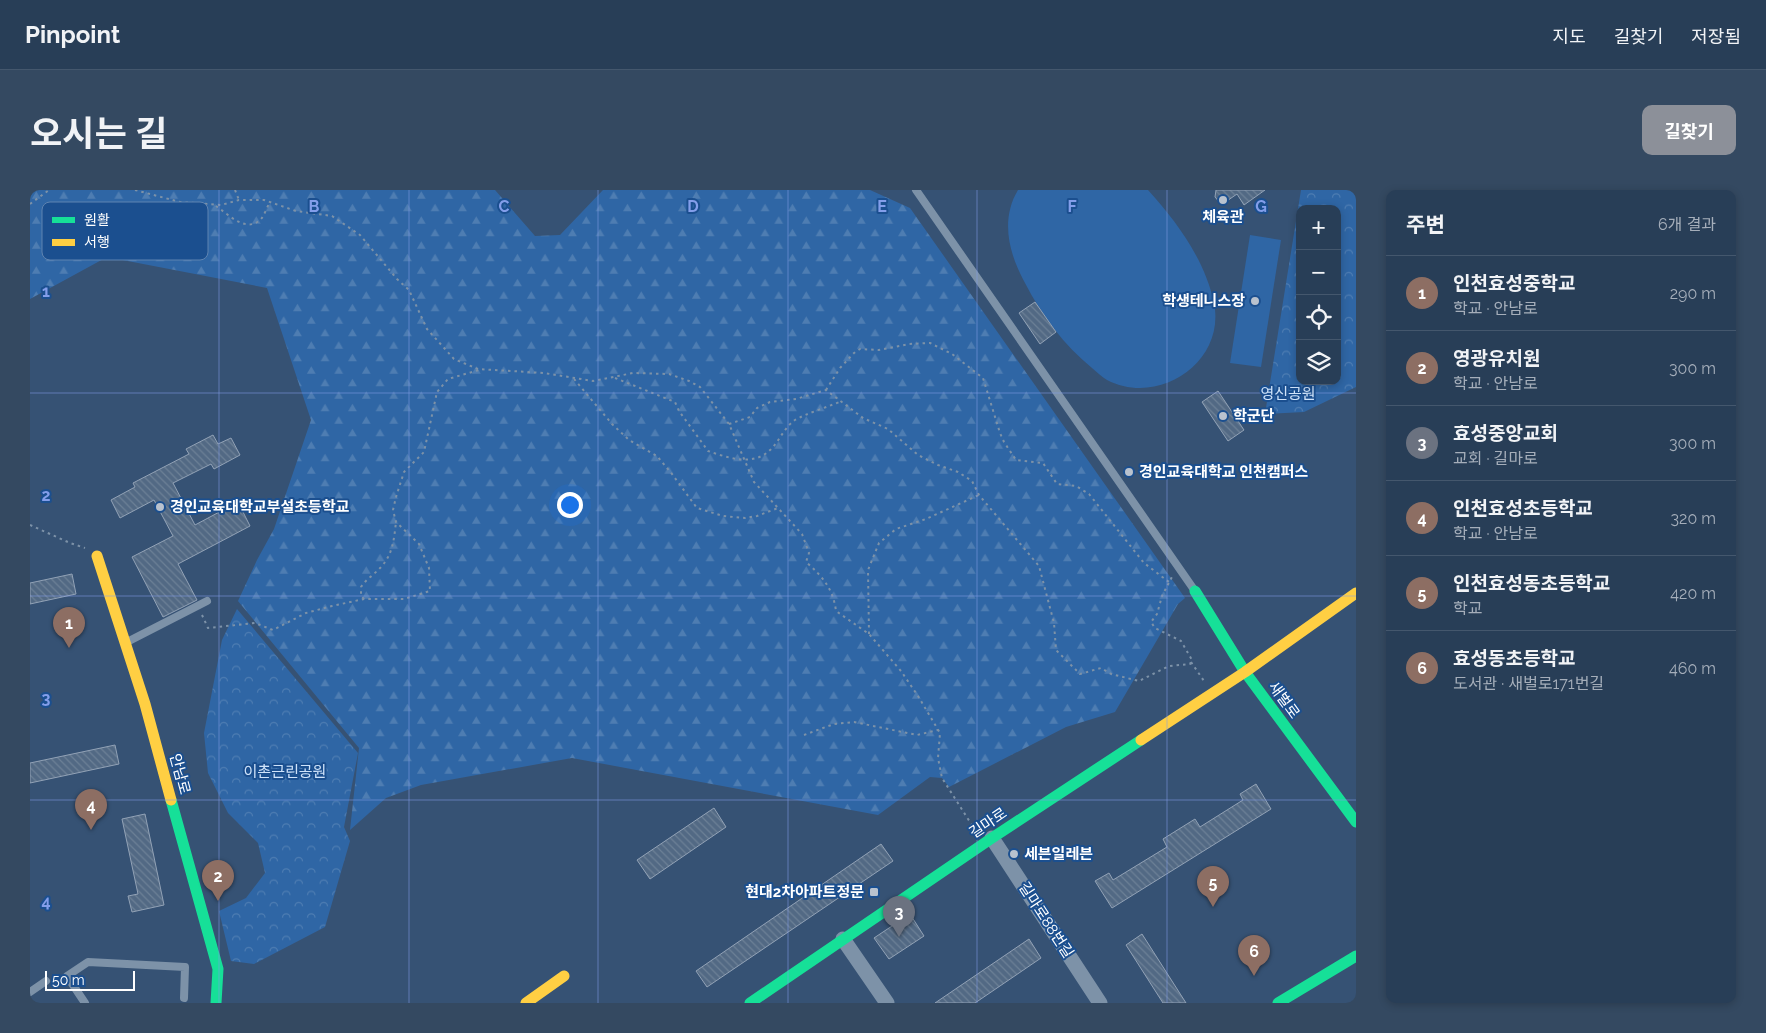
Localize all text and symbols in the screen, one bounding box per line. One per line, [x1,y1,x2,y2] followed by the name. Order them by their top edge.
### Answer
[25,20,120,49] text: Pinpoint
[1553,26,1586,47] text: 지도
[1614,26,1663,47] text: 길찾기
[1691,26,1741,47] text: 저장됨
[1642,105,1736,155] button: 길찾기
[30,113,167,154] text: 오시는 길
[1217,194,1229,206] marker: 체육관
[309,197,320,216] text: B
[499,197,510,216] text: C
[687,197,699,216] text: D
[877,197,887,216] text: E
[1067,197,1077,216] text: F
[1255,197,1267,216] text: G
[42,202,208,260] legend
[1296,205,1341,385] map controls
[1296,205,1341,250] button: +
[1202,208,1244,226] place label: 체육관
[84,212,110,228] text: 원활
[1406,212,1445,237] text: 주변
[1658,215,1716,234] text: 6개 결과
[84,234,110,250] text: 서행
[1296,250,1341,295] button: −
[1453,272,1575,294] text: 인천효성중학교
[42,282,50,301] text: 1
[1418,284,1426,303] text: 1
[1670,284,1716,303] text: 290 m
[1162,292,1245,310] place label: 학생테니스장
[1249,295,1261,307] marker: 학생테니스장
[1296,295,1341,340] button: locate
[1453,299,1538,318] text: 학교 · 안남로
[1296,340,1341,385] button: layers
[1453,347,1540,369] text: 영광유치원
[1417,359,1427,378] text: 2
[1669,359,1716,378] text: 300 m
[1453,374,1538,393] text: 학교 · 안남로
[1260,385,1316,403] park label: 영신공원
[1233,407,1275,425] place label: 학군단
[1217,410,1229,422] marker: 학군단
[1453,422,1558,444] text: 효성중앙교회
[1418,434,1426,453] text: 3
[1669,434,1716,453] text: 300 m
[1453,449,1538,468] text: 교회 · 길마로
[1139,463,1308,481] place label: 경인교육대학교 인천캠퍼스
[1123,466,1135,478] marker: 경인교육대학교 인천캠퍼스
[41,486,51,505] text: 2
[557,492,583,518] your location
[1453,497,1593,519] text: 인천효성초등학교
[170,498,350,516] place label: 경인교육대학교부설초등학교
[154,501,166,513] marker: 경인교육대학교부설초등학교
[1417,509,1427,528] text: 4
[1671,509,1716,528] text: 320 m
[1453,524,1538,543] text: 학교 · 안남로
[1453,572,1610,594] text: 인천효성동초등학교
[1418,584,1426,603] text: 5
[1670,584,1716,603] text: 420 m
[1453,599,1482,618] text: 학교
[53,607,85,648] pin: 1
[1453,647,1575,669] text: 효성동초등학교
[1417,659,1427,678] text: 6
[1669,659,1716,678] text: 460 m
[1453,674,1604,693] text: 도서관 · 새벌로171번길
[1265,678,1303,722] street label: 새벌로
[42,689,51,708] text: 3
[166,752,194,796] street label: 안남로
[244,763,326,781] park label: 이촌근린공원
[75,789,107,830] pin: 4
[966,804,1010,842] street label: 길마로
[1024,845,1093,863] place label: 세븐일레븐
[1008,848,1020,860] marker: 세븐일레븐
[202,860,234,901] pin: 2
[1197,866,1229,907] pin: 5
[1015,879,1077,961] street label: 길마로88번길
[745,883,864,901] place label: 현대2차아파트정문
[868,886,880,898] marker: 현대2차아파트정문
[41,892,51,911] text: 4
[883,896,915,937] pin: 3
[1238,935,1270,976] pin: 6
[45,968,135,991] scale bar
[52,972,85,988] text: 50 m

